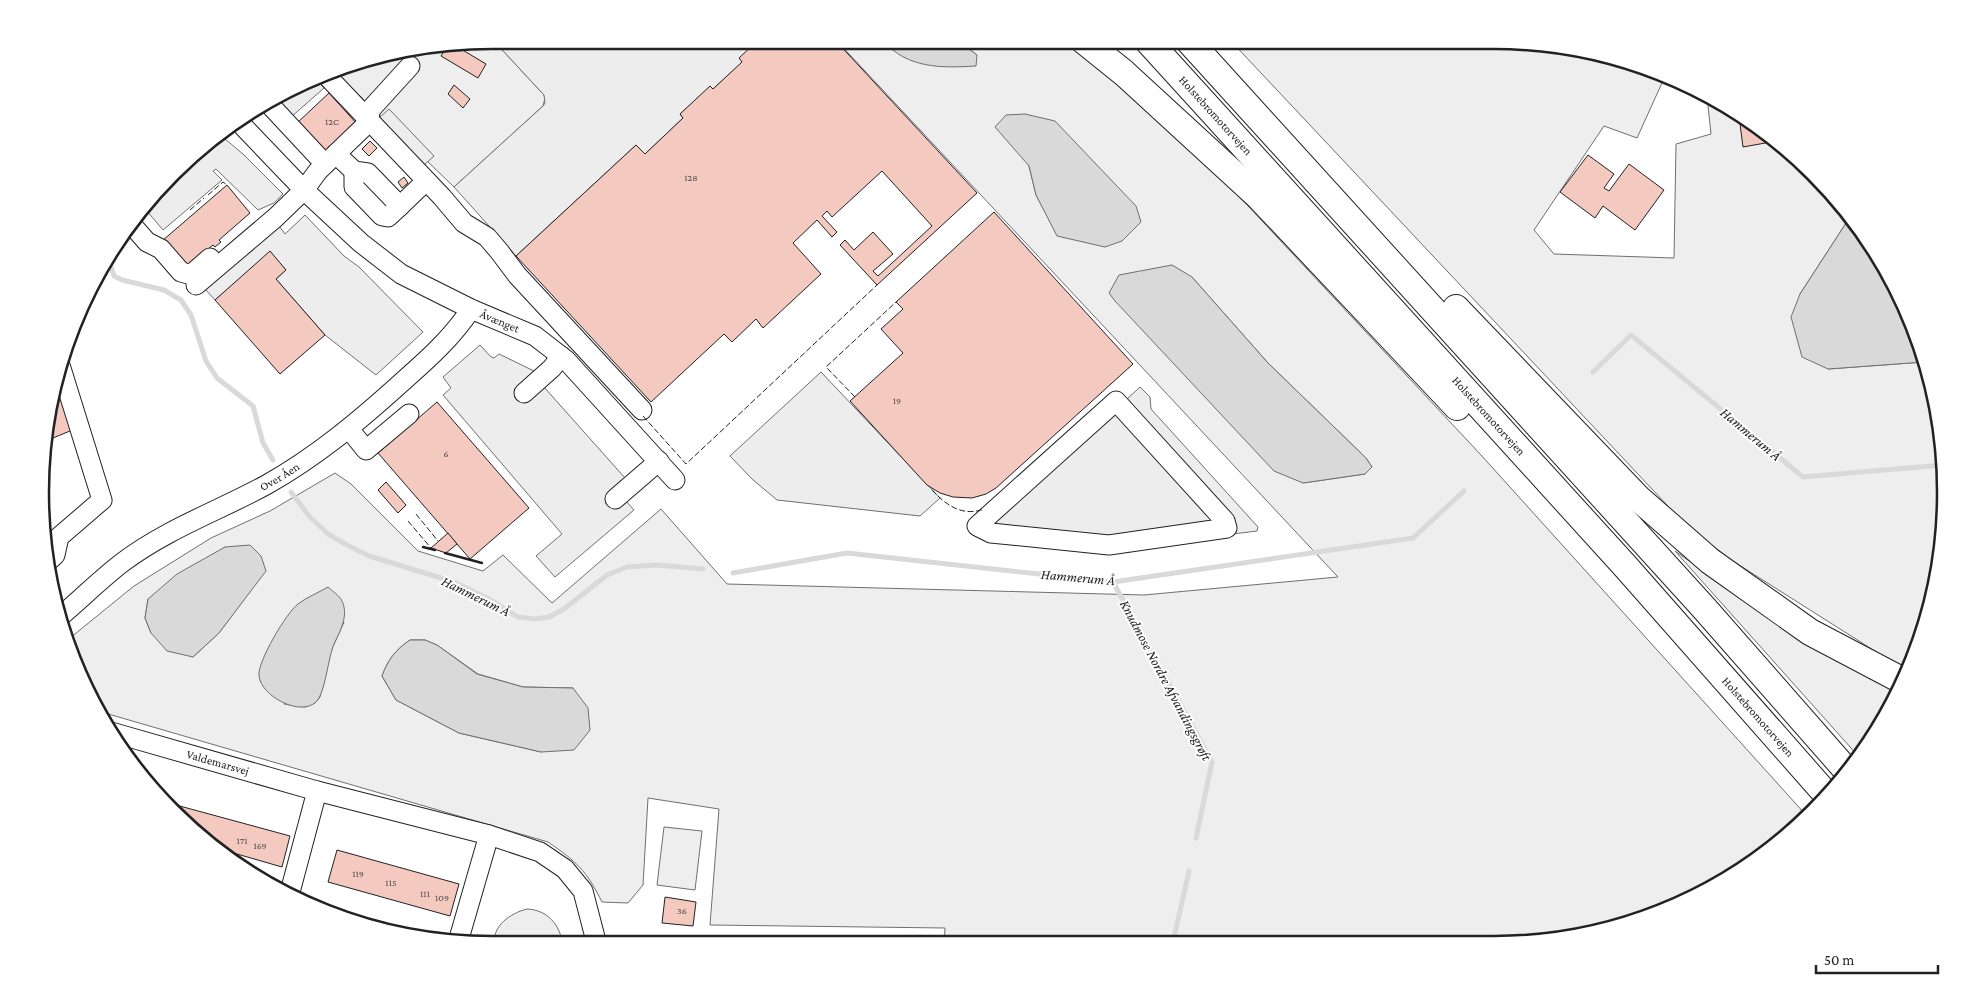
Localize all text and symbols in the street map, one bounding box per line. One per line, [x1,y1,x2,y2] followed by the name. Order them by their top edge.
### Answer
[1176,73,1255,158] street label: Holstebromotorvejen
[325,116,339,127] house number: 12C
[684,172,698,183] house number: 128
[478,307,523,336] street label: Åvænget
[1449,373,1529,459] street label: Holstebromotorvejen
[893,395,901,406] house number: 19
[1717,404,1785,464] water label: Hammerum Å
[443,448,449,459] house number: 6
[257,459,303,494] street label: Over Åen
[1040,566,1116,588] water label: Hammerum Å
[439,573,513,619] water label: Hammerum Å
[1117,597,1216,764] water label: Knudmose Nordre Afvandingsgrøft
[1719,674,1797,760] street label: Holstebromotorvejen
[185,747,251,778] street label: Valdemarsvej
[236,835,248,846] house number: 171
[253,840,267,851] house number: 169
[352,868,364,879] house number: 119
[385,877,397,888] house number: 115
[420,888,430,899] house number: 111
[435,892,449,903] house number: 109
[677,905,687,916] house number: 36
[1816,942,1938,974] scale bar
[1824,952,1854,968] text: 50 m

